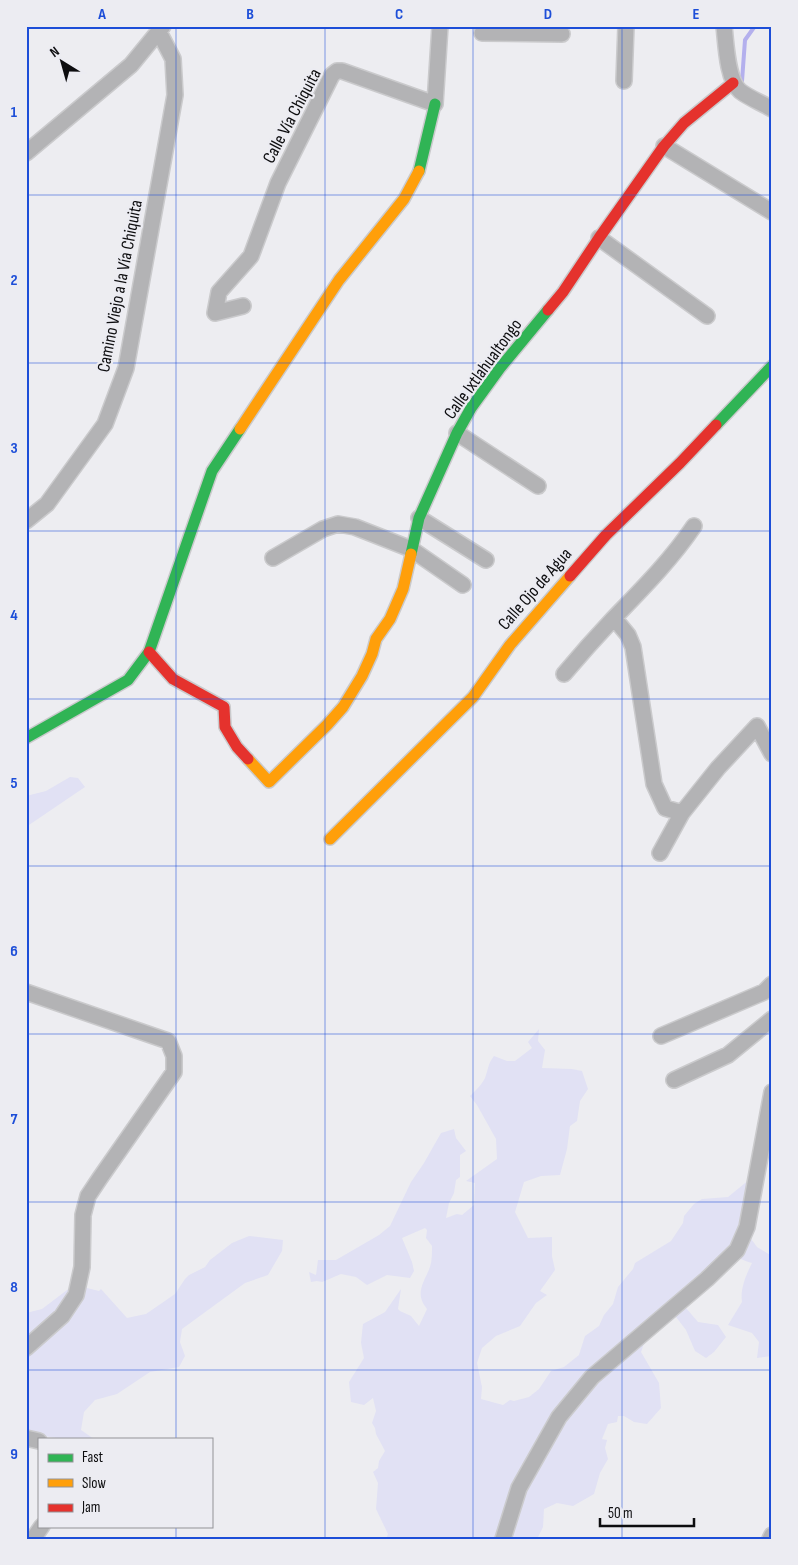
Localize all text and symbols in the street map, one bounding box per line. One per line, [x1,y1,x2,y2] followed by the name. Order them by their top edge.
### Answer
[97,5,106,24] text: A
[246,5,254,24] text: B
[395,5,403,24] text: C
[544,5,552,24] text: D
[693,5,700,24] text: E
[38,38,88,88] north arrow
[46,43,63,61] text: N
[258,65,326,167] street label: Calle Vía Chiquita
[11,103,18,122] text: 1
[93,198,147,374] street label: Camino Viejo a la Vía Chiquita
[10,271,18,290] text: 2
[440,315,526,423] street label: Calle Ixtlahualtongo
[10,439,18,458] text: 3
[494,544,576,634] street label: Calle Ojo de Agua
[10,606,18,625] text: 4
[10,774,18,793] text: 5
[10,942,18,961] text: 6
[11,1110,18,1129] text: 7
[10,1278,18,1297] text: 8
[38,1438,212,1528] legend
[10,1445,18,1464] text: 9
[82,1448,104,1467] text: Fast
[82,1474,106,1493] text: Slow
[600,1495,694,1527] scale bar
[81,1498,100,1517] text: Jam
[608,1504,633,1523] text: 50 m

